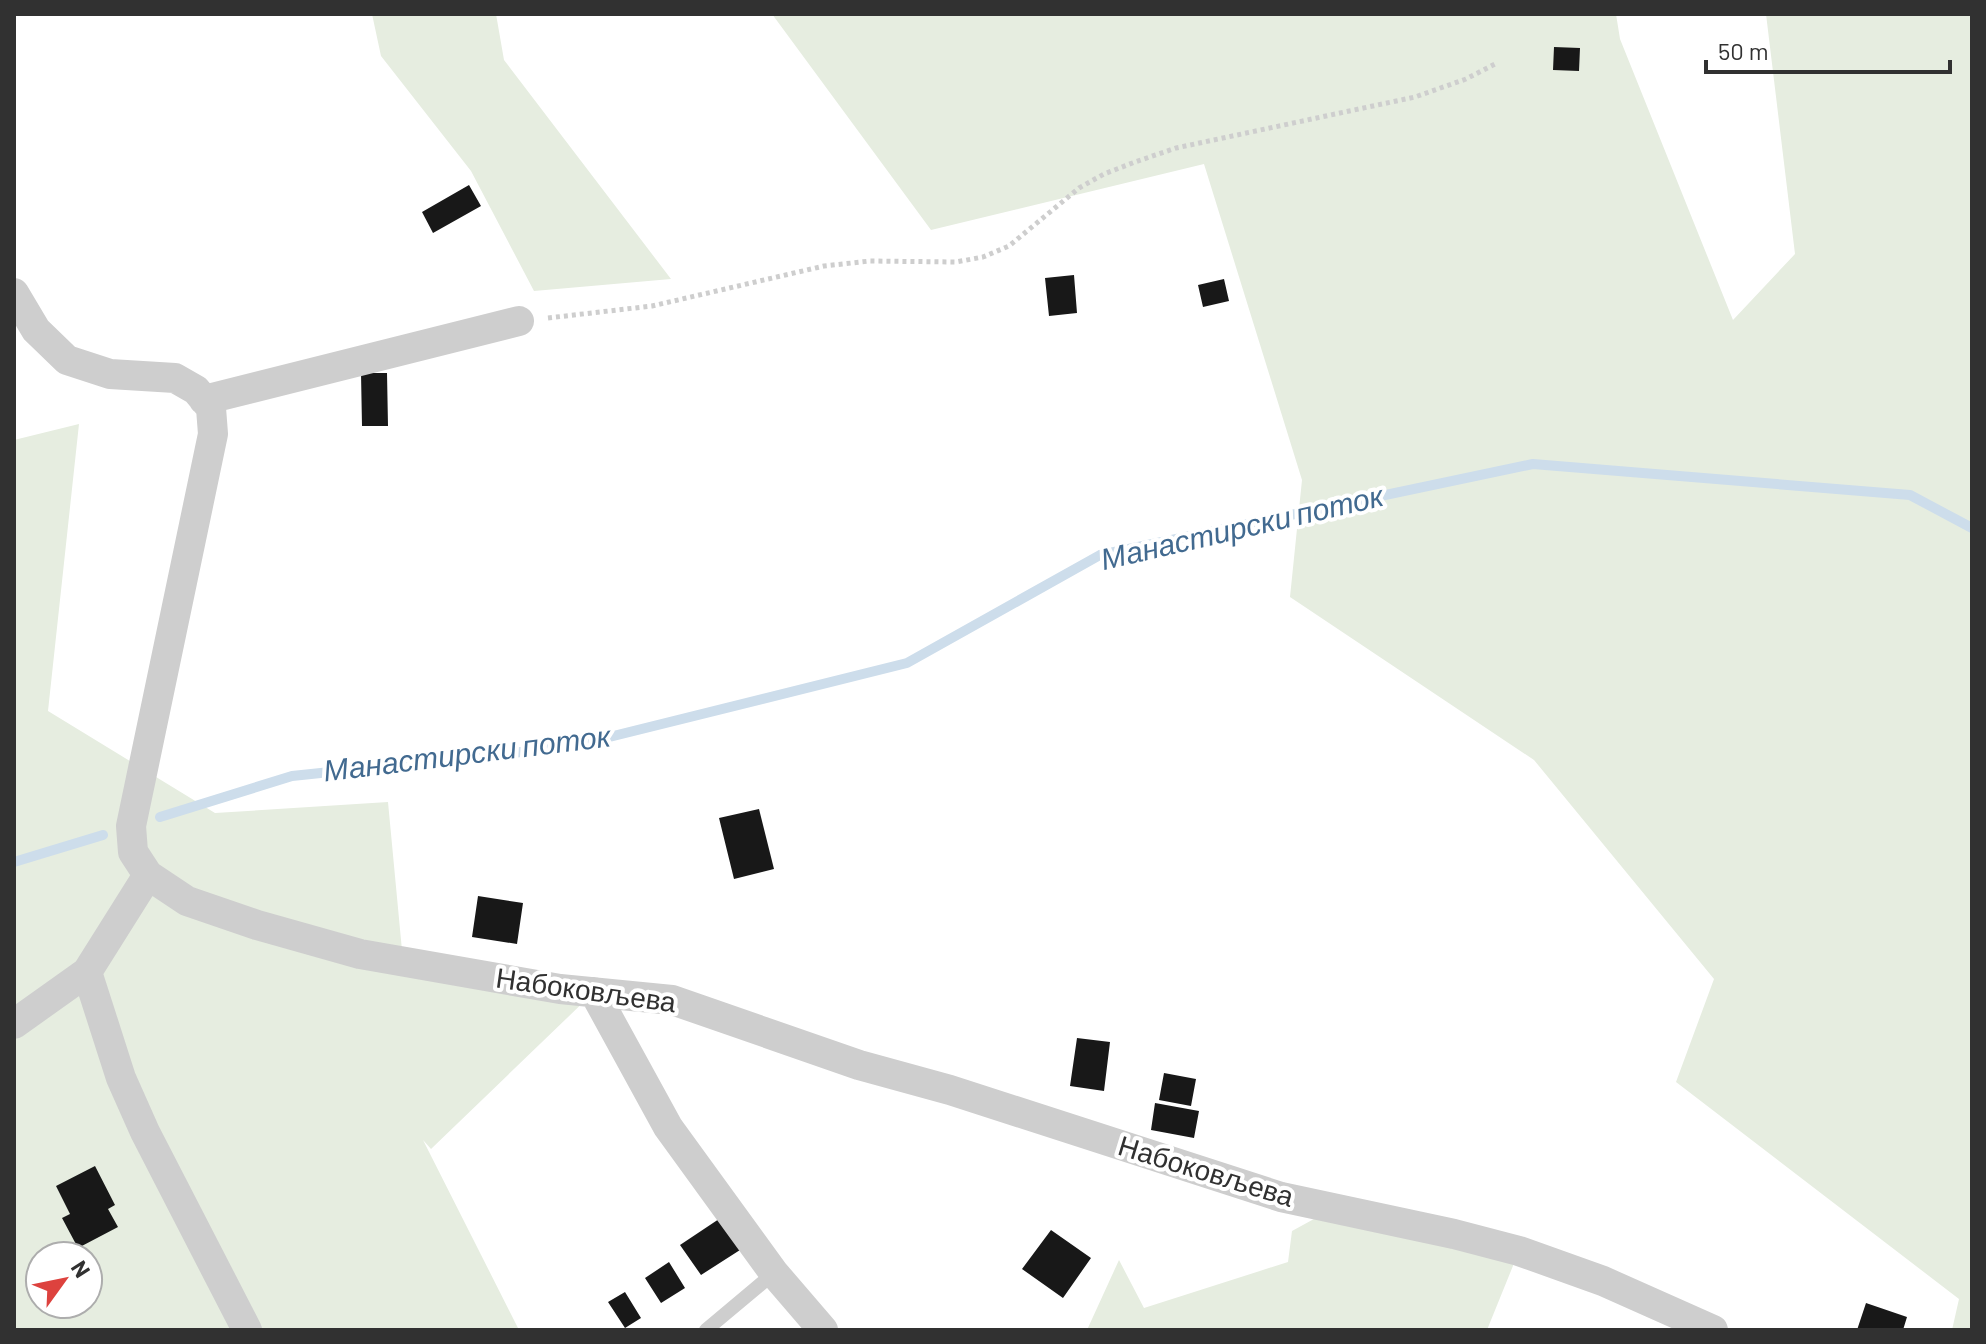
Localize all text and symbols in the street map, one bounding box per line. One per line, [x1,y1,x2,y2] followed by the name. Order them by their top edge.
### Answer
[1706,24,1950,74] scale bar
[1718,36,1769,65] text: 50 m
[1097,476,1388,576] water label: Манастирски поток
[321,716,614,787] water label: Манастирски поток
[494,960,679,1019] street label: Набоковљева
[1115,1127,1298,1213] street label: Набоковљева
[24,1240,104,1320] north arrow
[67,1255,97,1282] text: N

